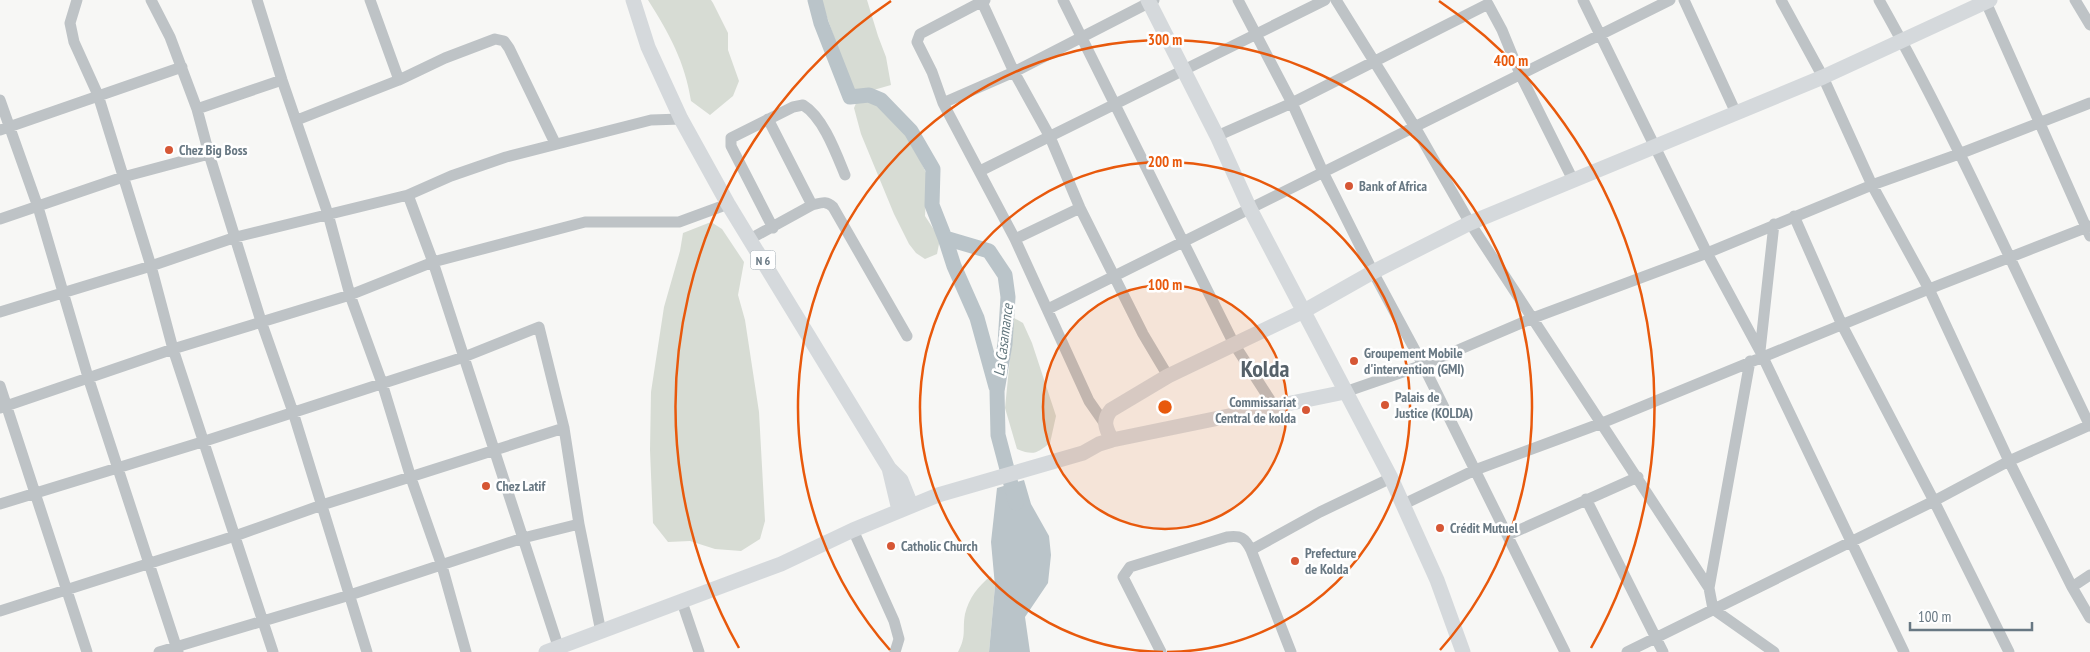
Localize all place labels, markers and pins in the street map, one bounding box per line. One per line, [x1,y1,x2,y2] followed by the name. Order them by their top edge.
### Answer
[179,141,248,159] place label: Chez Big Boss
[163,144,175,156] marker: Chez Big Boss
[1359,177,1427,195] place label: Bank of Africa
[1343,180,1355,192] marker: Bank of Africa
[1364,344,1465,378] place label: Groupement Mobile d'intervention (GMI)
[1348,355,1360,367] marker: Groupement Mobile d'intervention (GMI)
[1394,388,1473,422] place label: Palais de Justice (KOLDA)
[1215,393,1296,427] place label: Commissariat Central de kolda
[1156,398,1174,416] centre of rings
[1379,399,1391,411] marker: Palais de Justice (KOLDA)
[1300,404,1312,416] marker: Commissariat Central de kolda
[496,477,546,495] place label: Chez Latif
[480,480,492,492] marker: Chez Latif
[1450,519,1519,537] place label: Crédit Mutuel
[1434,522,1446,534] marker: Crédit Mutuel
[901,537,978,555] place label: Catholic Church
[885,540,897,552] marker: Catholic Church
[1305,544,1357,578] place label: Prefecture de Kolda
[1289,555,1301,567] marker: Prefecture de Kolda

